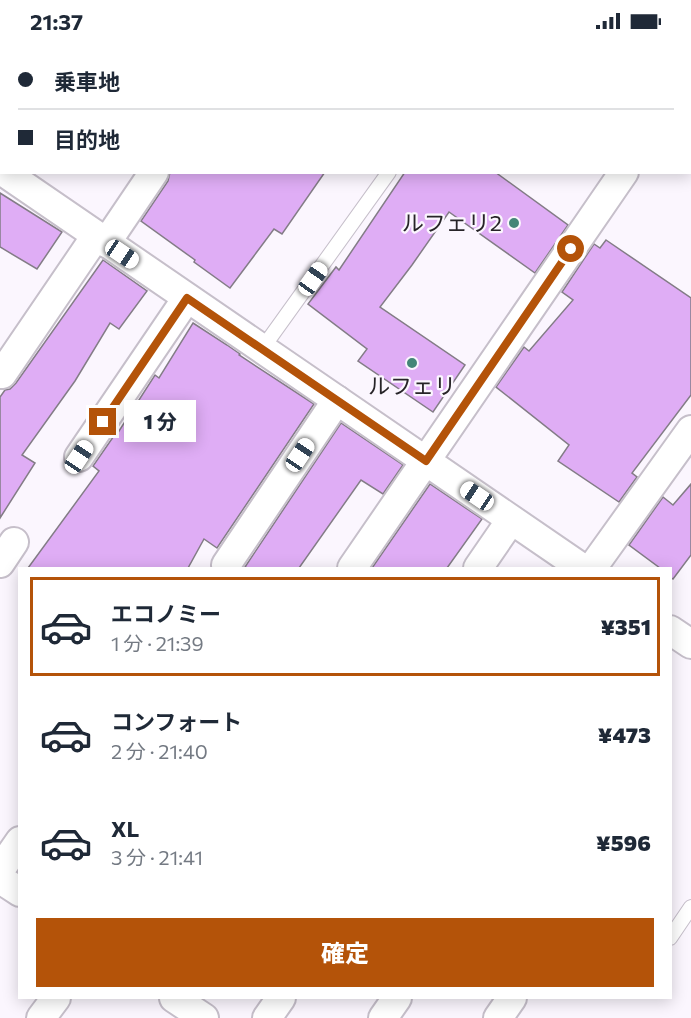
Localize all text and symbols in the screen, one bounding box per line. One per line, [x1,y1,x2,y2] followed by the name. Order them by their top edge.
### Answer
[30,8,83,35] text: 21:37
[54,68,120,95] text: 乗車地
[54,126,120,153] text: 目的地
[402,209,502,236] place label: ルフェリ2
[507,216,521,230] marker: ルフェリ2
[557,235,584,262] route start
[102,236,142,272] car
[295,259,331,299] car
[405,356,419,370] marker: ルフェリ
[368,372,456,399] place label: ルフェリ
[124,401,196,443] callout: 1 分
[89,408,116,435] route end
[143,409,177,433] text: 1 分
[282,435,318,475] car
[61,437,97,477] car
[457,478,497,514] car
[39,600,93,654] icon: car
[111,600,221,627] text: エコノミー
[600,613,651,640] text: ¥351
[111,631,204,655] text: 1 分 · 21:39
[39,708,93,762] icon: car
[111,708,242,735] text: コンフォート
[598,721,651,748] text: ¥473
[111,739,208,763] text: 2 分 · 21:40
[111,815,139,842] text: XL
[39,816,93,870] icon: car
[596,829,651,856] text: ¥596
[111,845,203,869] text: 3 分 · 21:41
[36,918,654,987] button: 確定

